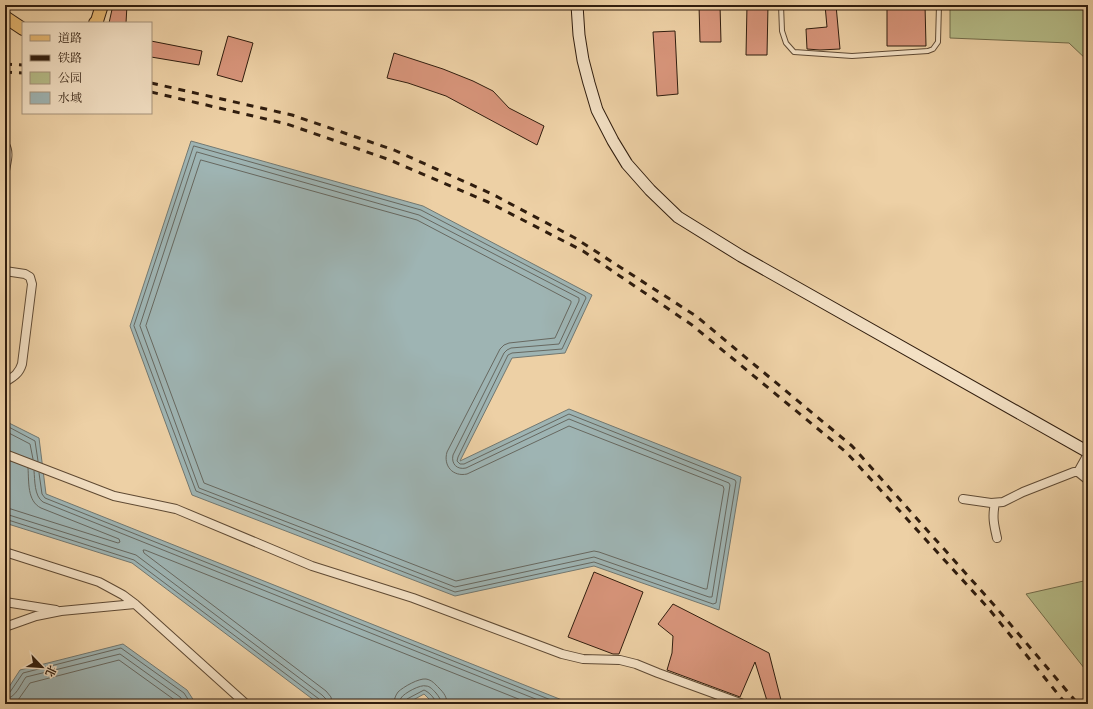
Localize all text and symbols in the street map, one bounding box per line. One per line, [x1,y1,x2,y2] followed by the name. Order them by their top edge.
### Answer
[22,22,152,114] legend
[58,30,82,46] text: 道路
[58,50,82,66] text: 铁路
[58,70,82,86] text: 公园
[58,90,82,106] text: 水域
[22,647,62,687] north arrow
[41,663,60,679] text: 北

